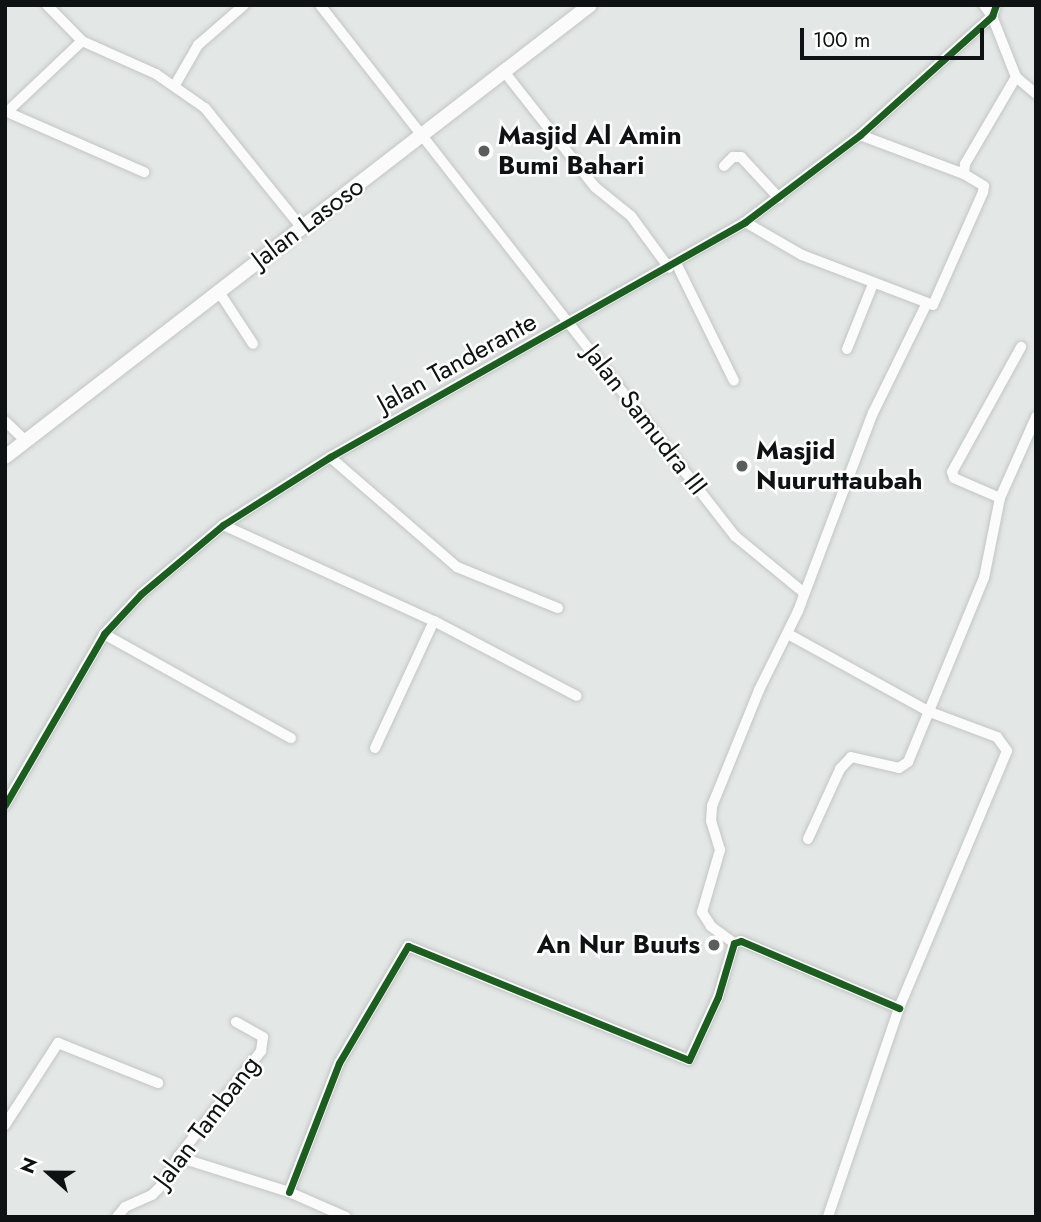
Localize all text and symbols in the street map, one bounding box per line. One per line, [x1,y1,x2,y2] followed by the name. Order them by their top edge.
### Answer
[803,14,987,58] scale bar
[813,25,870,55] text: 100 m
[498,120,682,182] place label: Masjid Al Amin Bumi Bahari
[476,143,492,159] marker: Masjid Al Amin Bumi Bahari
[246,171,370,275] street label: Jalan Lasoso
[372,306,542,420] street label: Jalan Tanderante
[577,338,713,502] street label: Jalan Samudra III
[756,435,923,496] place label: Masjid Nuuruttaubah
[734,458,750,474] marker: Masjid Nuuruttaubah
[537,929,700,961] place label: An Nur Buuts
[706,937,722,953] marker: An Nur Buuts
[147,1050,267,1194] street label: Jalan Tambang
[14,1138,84,1208] north arrow
[14,1153,44,1177] text: N

